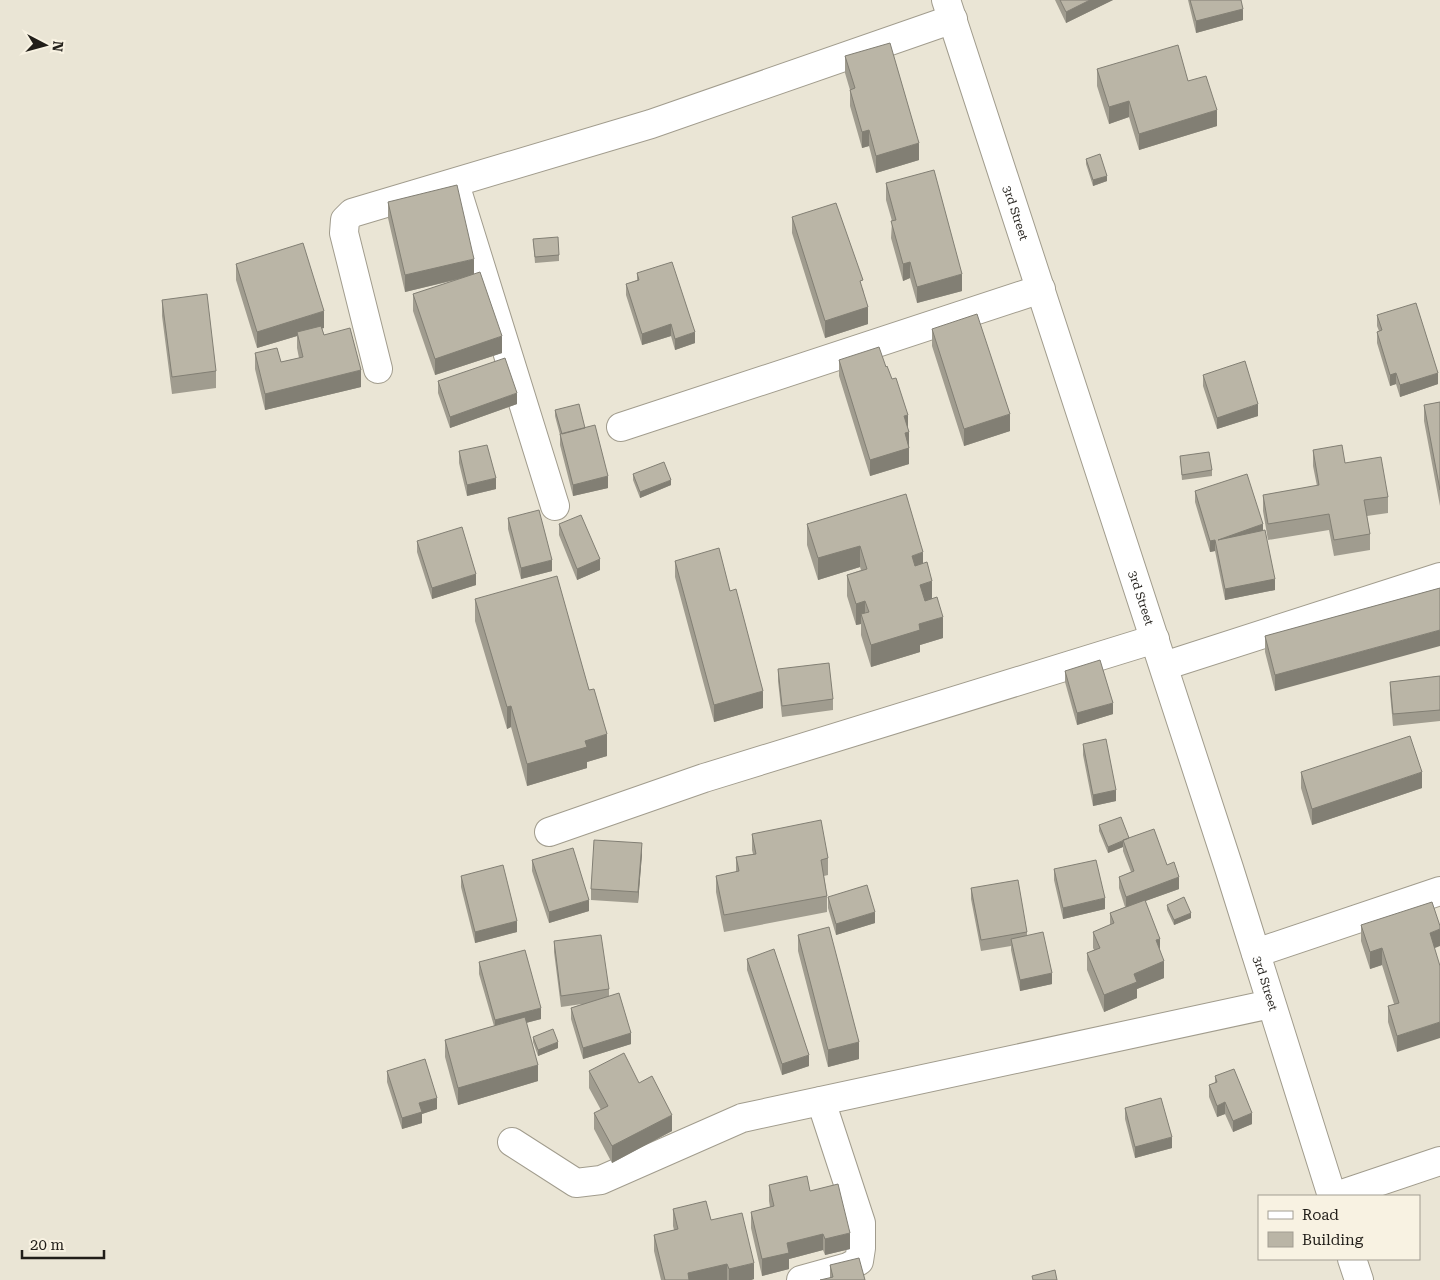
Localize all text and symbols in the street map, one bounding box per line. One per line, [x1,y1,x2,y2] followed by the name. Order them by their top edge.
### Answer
[20,20,70,70] north arrow
[49,40,66,53] text: N
[1000,184,1031,243] street label: 3rd Street
[1126,569,1157,628] street label: 3rd Street
[1250,954,1281,1013] street label: 3rd Street
[1258,1195,1420,1260] legend
[1302,1206,1339,1224] text: Road
[22,1228,105,1260] scale bar
[1302,1231,1364,1249] text: Building
[30,1236,65,1254] text: 20 m

